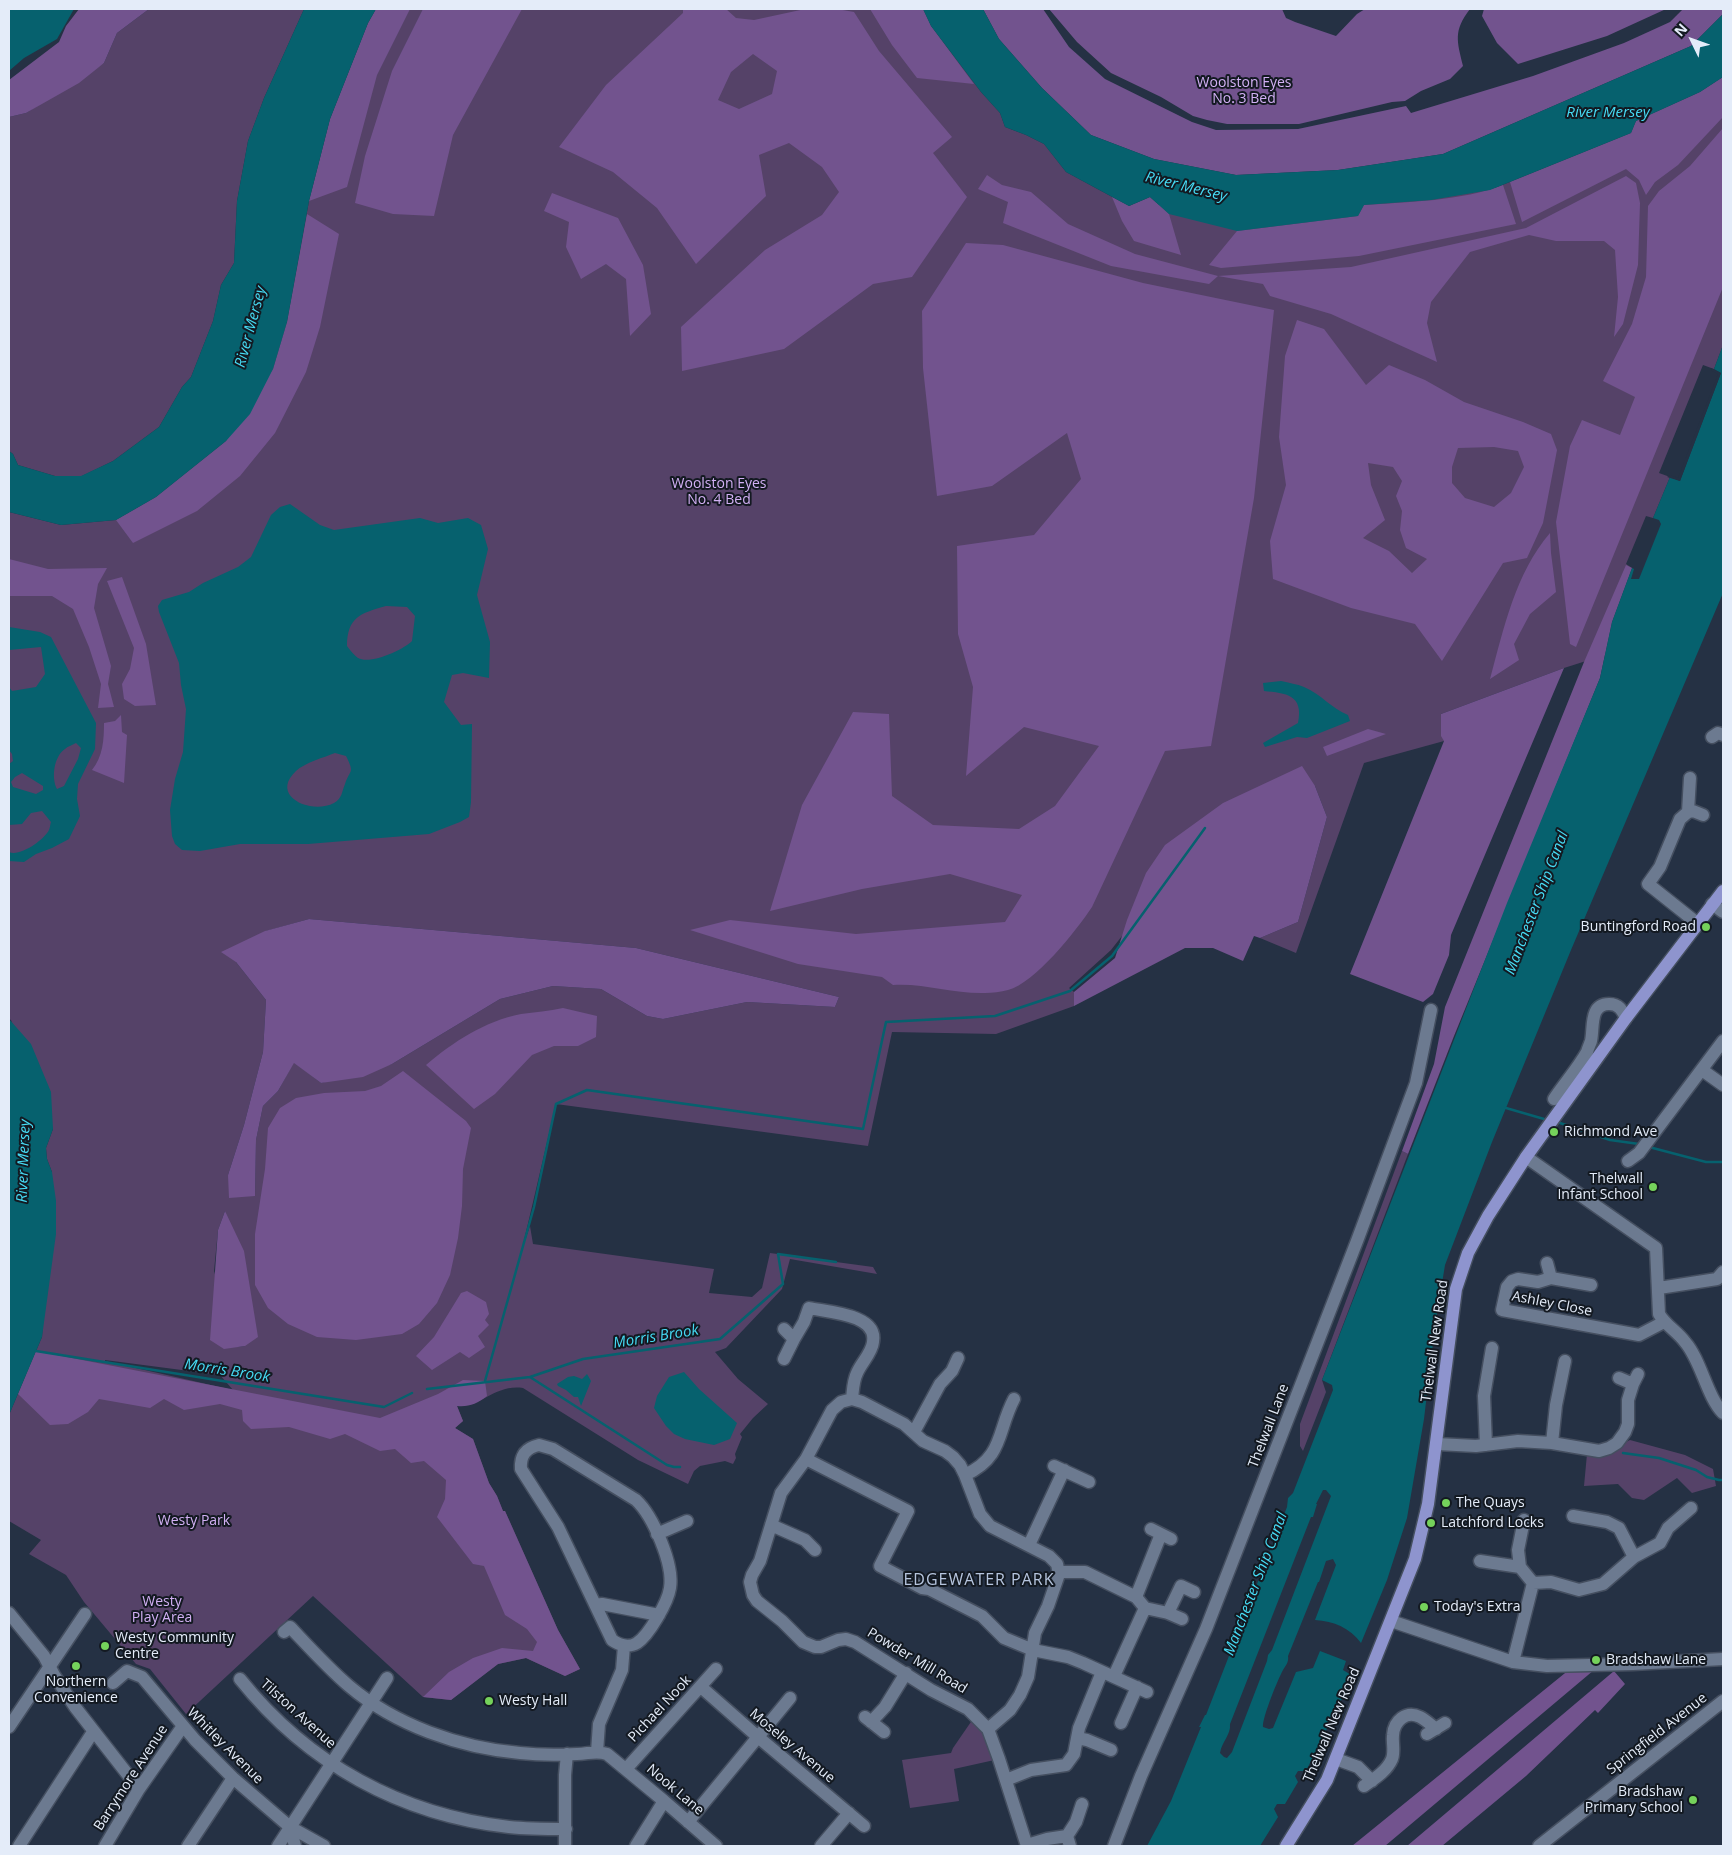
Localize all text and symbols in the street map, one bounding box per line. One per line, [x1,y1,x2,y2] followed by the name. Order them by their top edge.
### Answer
[1667,15,1717,65] north arrow
[1670,19,1691,40] text: N
[1197,75,1291,108] park label: Woolston Eyes No. 3 Bed
[1566,104,1650,122] water label: River Mersey
[1143,168,1229,206] water label: River Mersey
[232,284,270,370] water label: River Mersey
[672,476,766,508] park label: Woolston Eyes No. 4 Bed
[1501,829,1573,977] water label: Manchester Ship Canal
[1581,919,1696,935] place label: Buntingford Road
[1700,921,1712,933] marker: Buntingford Road
[14,1119,34,1203] water label: River Mersey
[1564,1124,1657,1140] place label: Richmond Ave
[1548,1126,1560,1138] marker: Richmond Ave
[1557,1171,1643,1204] place label: Thelwall Infant School
[1647,1181,1659,1193] marker: Thelwall Infant School
[1418,1279,1452,1403] street label: Thelwall New Road
[1510,1288,1594,1320] street label: Ashley Close
[612,1321,700,1353] water label: Morris Brook
[183,1355,271,1387] water label: Morris Brook
[1245,1382,1293,1470] street label: Thelwall Lane
[1456,1495,1525,1511] place label: The Quays
[1440,1497,1452,1509] marker: The Quays
[1220,1510,1292,1658] water label: Manchester Ship Canal
[158,1513,230,1529] park label: Westy Park
[1441,1515,1544,1531] place label: Latchford Locks
[1425,1517,1437,1529] marker: Latchford Locks
[902,1570,1056,1590] district label: EDGEWATER PARK
[132,1594,192,1626] park label: Westy Play Area
[1434,1599,1520,1615] place label: Today's Extra
[1418,1601,1430,1613] marker: Today's Extra
[864,1625,970,1697] street label: Powder Mill Road
[115,1630,234,1662] place label: Westy Community Centre
[99,1640,111,1652] marker: Westy Community Centre
[1606,1652,1706,1668] place label: Bradshaw Lane
[1590,1654,1602,1666] marker: Bradshaw Lane
[70,1660,82,1672] marker: Northern Convenience
[1300,1665,1364,1785] street label: Thelwall New Road
[625,1672,695,1746] street label: Pichael Nook
[34,1674,118,1706] place label: Northern Convenience
[257,1676,339,1752] street label: Tilston Avenue
[1604,1690,1710,1778] street label: Springfield Avenue
[499,1693,567,1709] place label: Westy Hall
[483,1695,495,1707] marker: Westy Hall
[183,1704,267,1788] street label: Whitley Avenue
[746,1705,838,1787] street label: Moseley Avenue
[91,1722,171,1834] street label: Barrymore Avenue
[643,1761,707,1819] street label: Nook Lane
[1585,1784,1683,1816] place label: Bradshaw Primary School
[1687,1794,1699,1806] marker: Bradshaw Primary School

